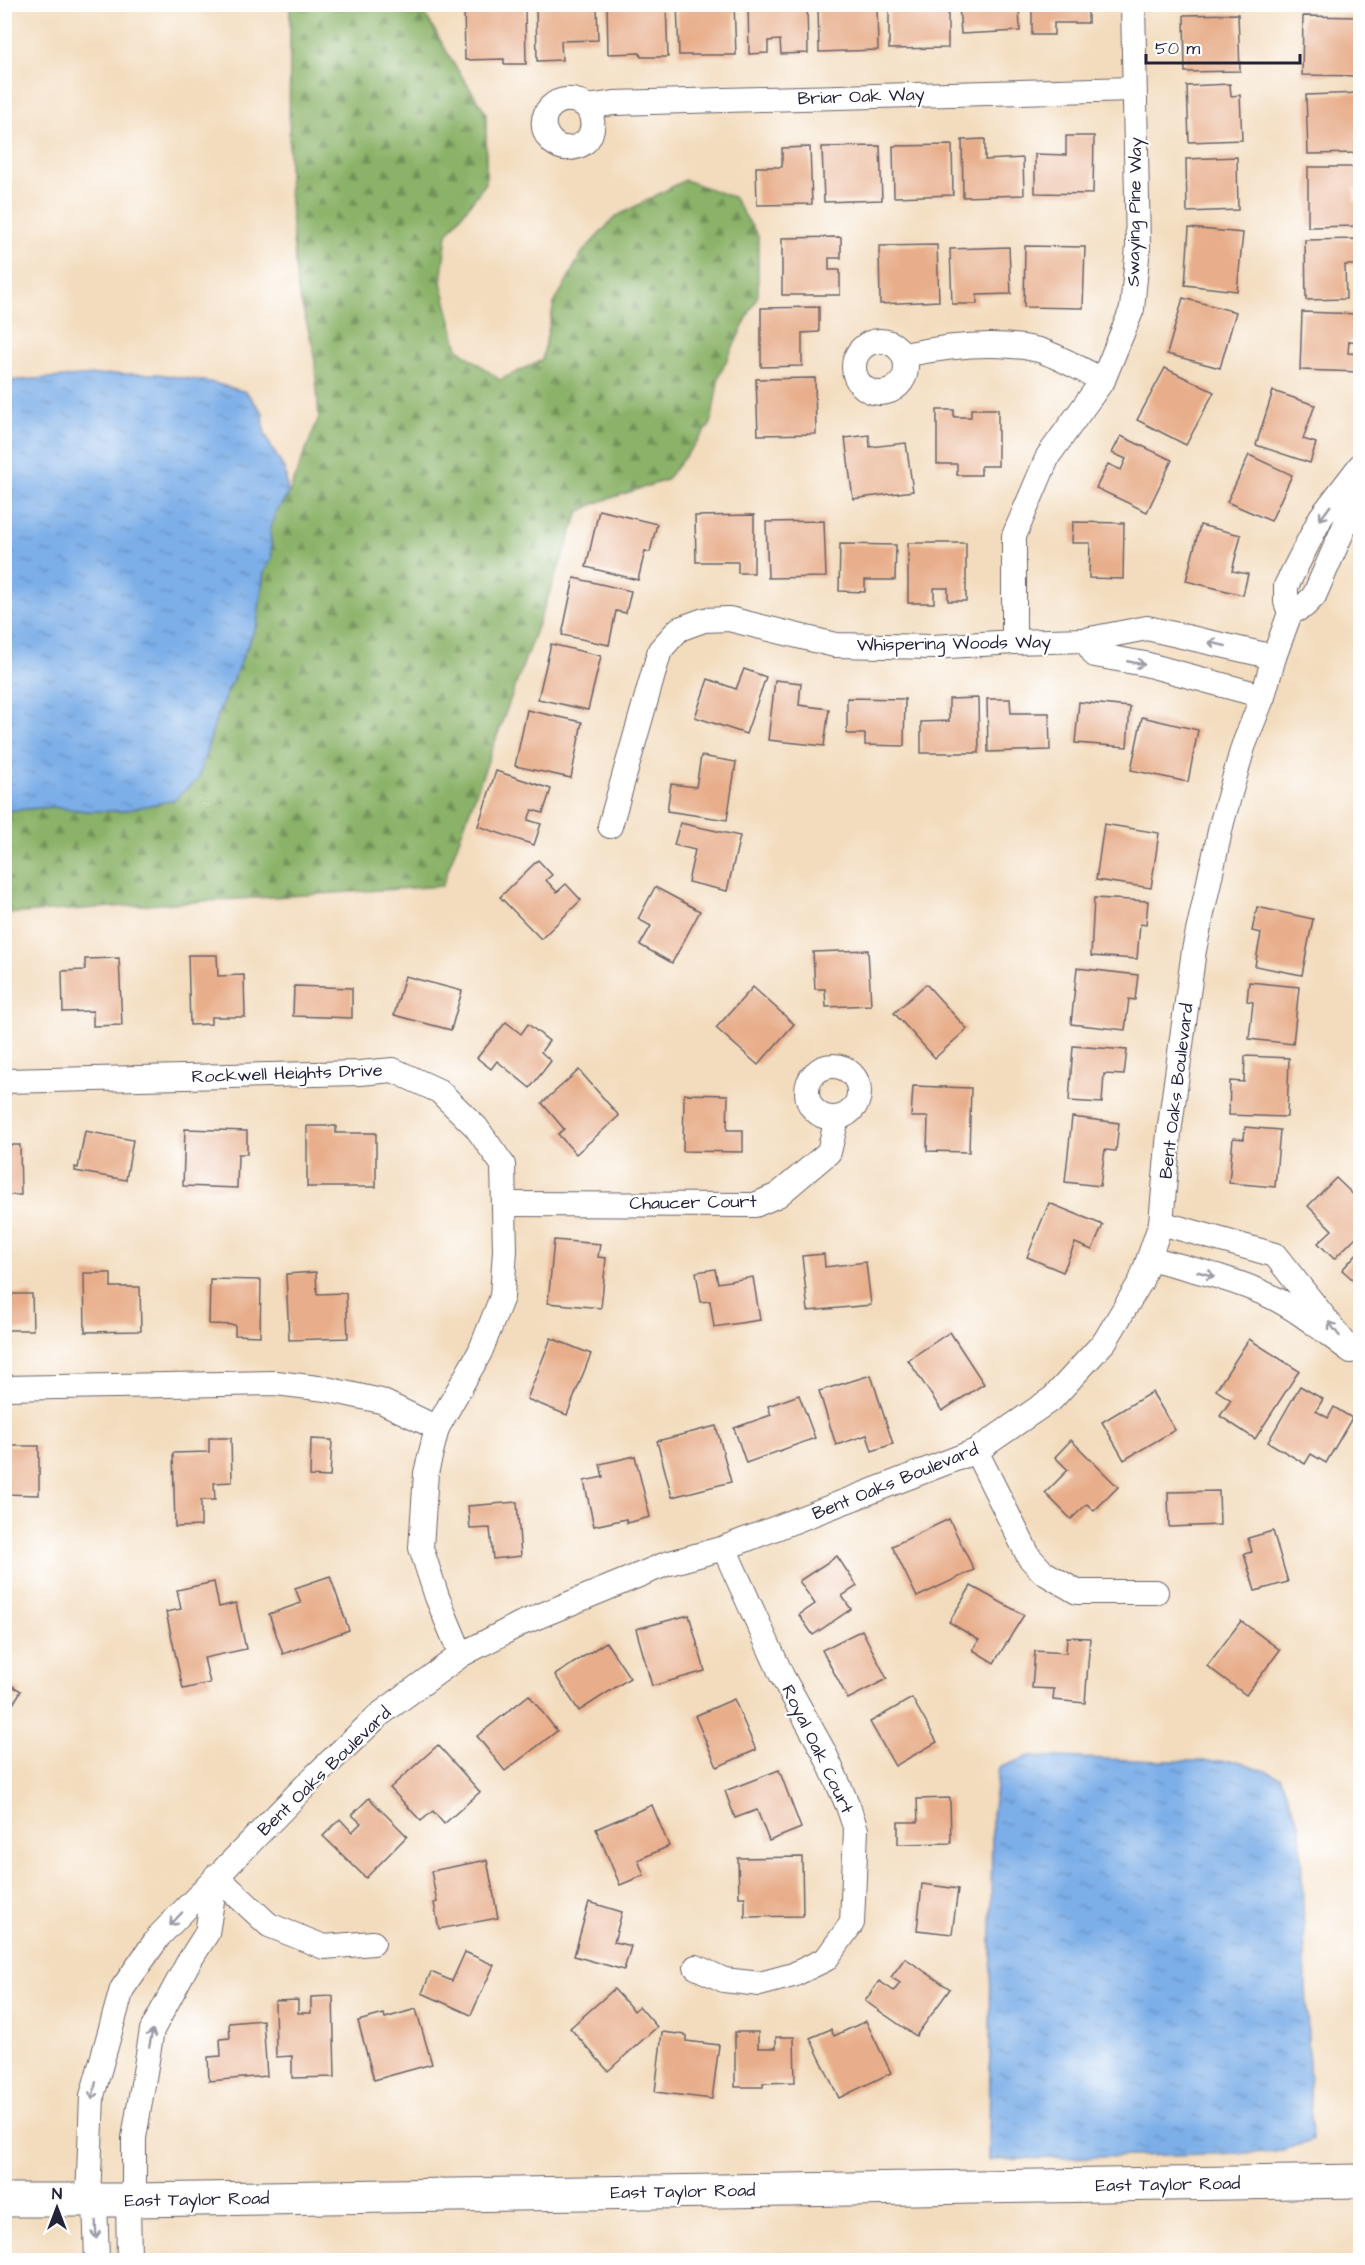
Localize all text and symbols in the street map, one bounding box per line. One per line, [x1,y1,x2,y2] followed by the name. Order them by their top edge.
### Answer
[1146,27,1300,65] scale bar
[1155,36,1200,61] text: 50 m
[797,82,925,112] street label: Briar Oak Way
[1121,137,1149,287] street label: Swaying Pine Way
[1318,504,1331,520] one-way arrow
[857,629,1051,659] street label: Whispering Woods Way
[1207,638,1227,649] one-way arrow
[1126,658,1146,669] one-way arrow
[1153,1002,1200,1180] street label: Bent Oaks Boulevard
[191,1058,383,1090] street label: Rockwell Heights Drive
[629,1189,758,1216] street label: Chaucer Court
[1196,1269,1215,1280] one-way arrow
[1327,1321,1340,1337] one-way arrow
[809,1437,982,1526] street label: Bent Oaks Boulevard
[775,1680,860,1819] street label: Royal Oak Court
[252,1701,397,1842] street label: Bent Oaks Boulevard
[169,1911,183,1926] one-way arrow
[146,2029,157,2048] one-way arrow
[87,2082,99,2101] one-way arrow
[1095,2171,1241,2199] street label: East Taylor Road
[27,2178,87,2238] north arrow
[610,2178,756,2206] street label: East Taylor Road
[52,2183,62,2205] text: N
[124,2186,270,2214] street label: East Taylor Road
[90,2220,101,2240] one-way arrow

